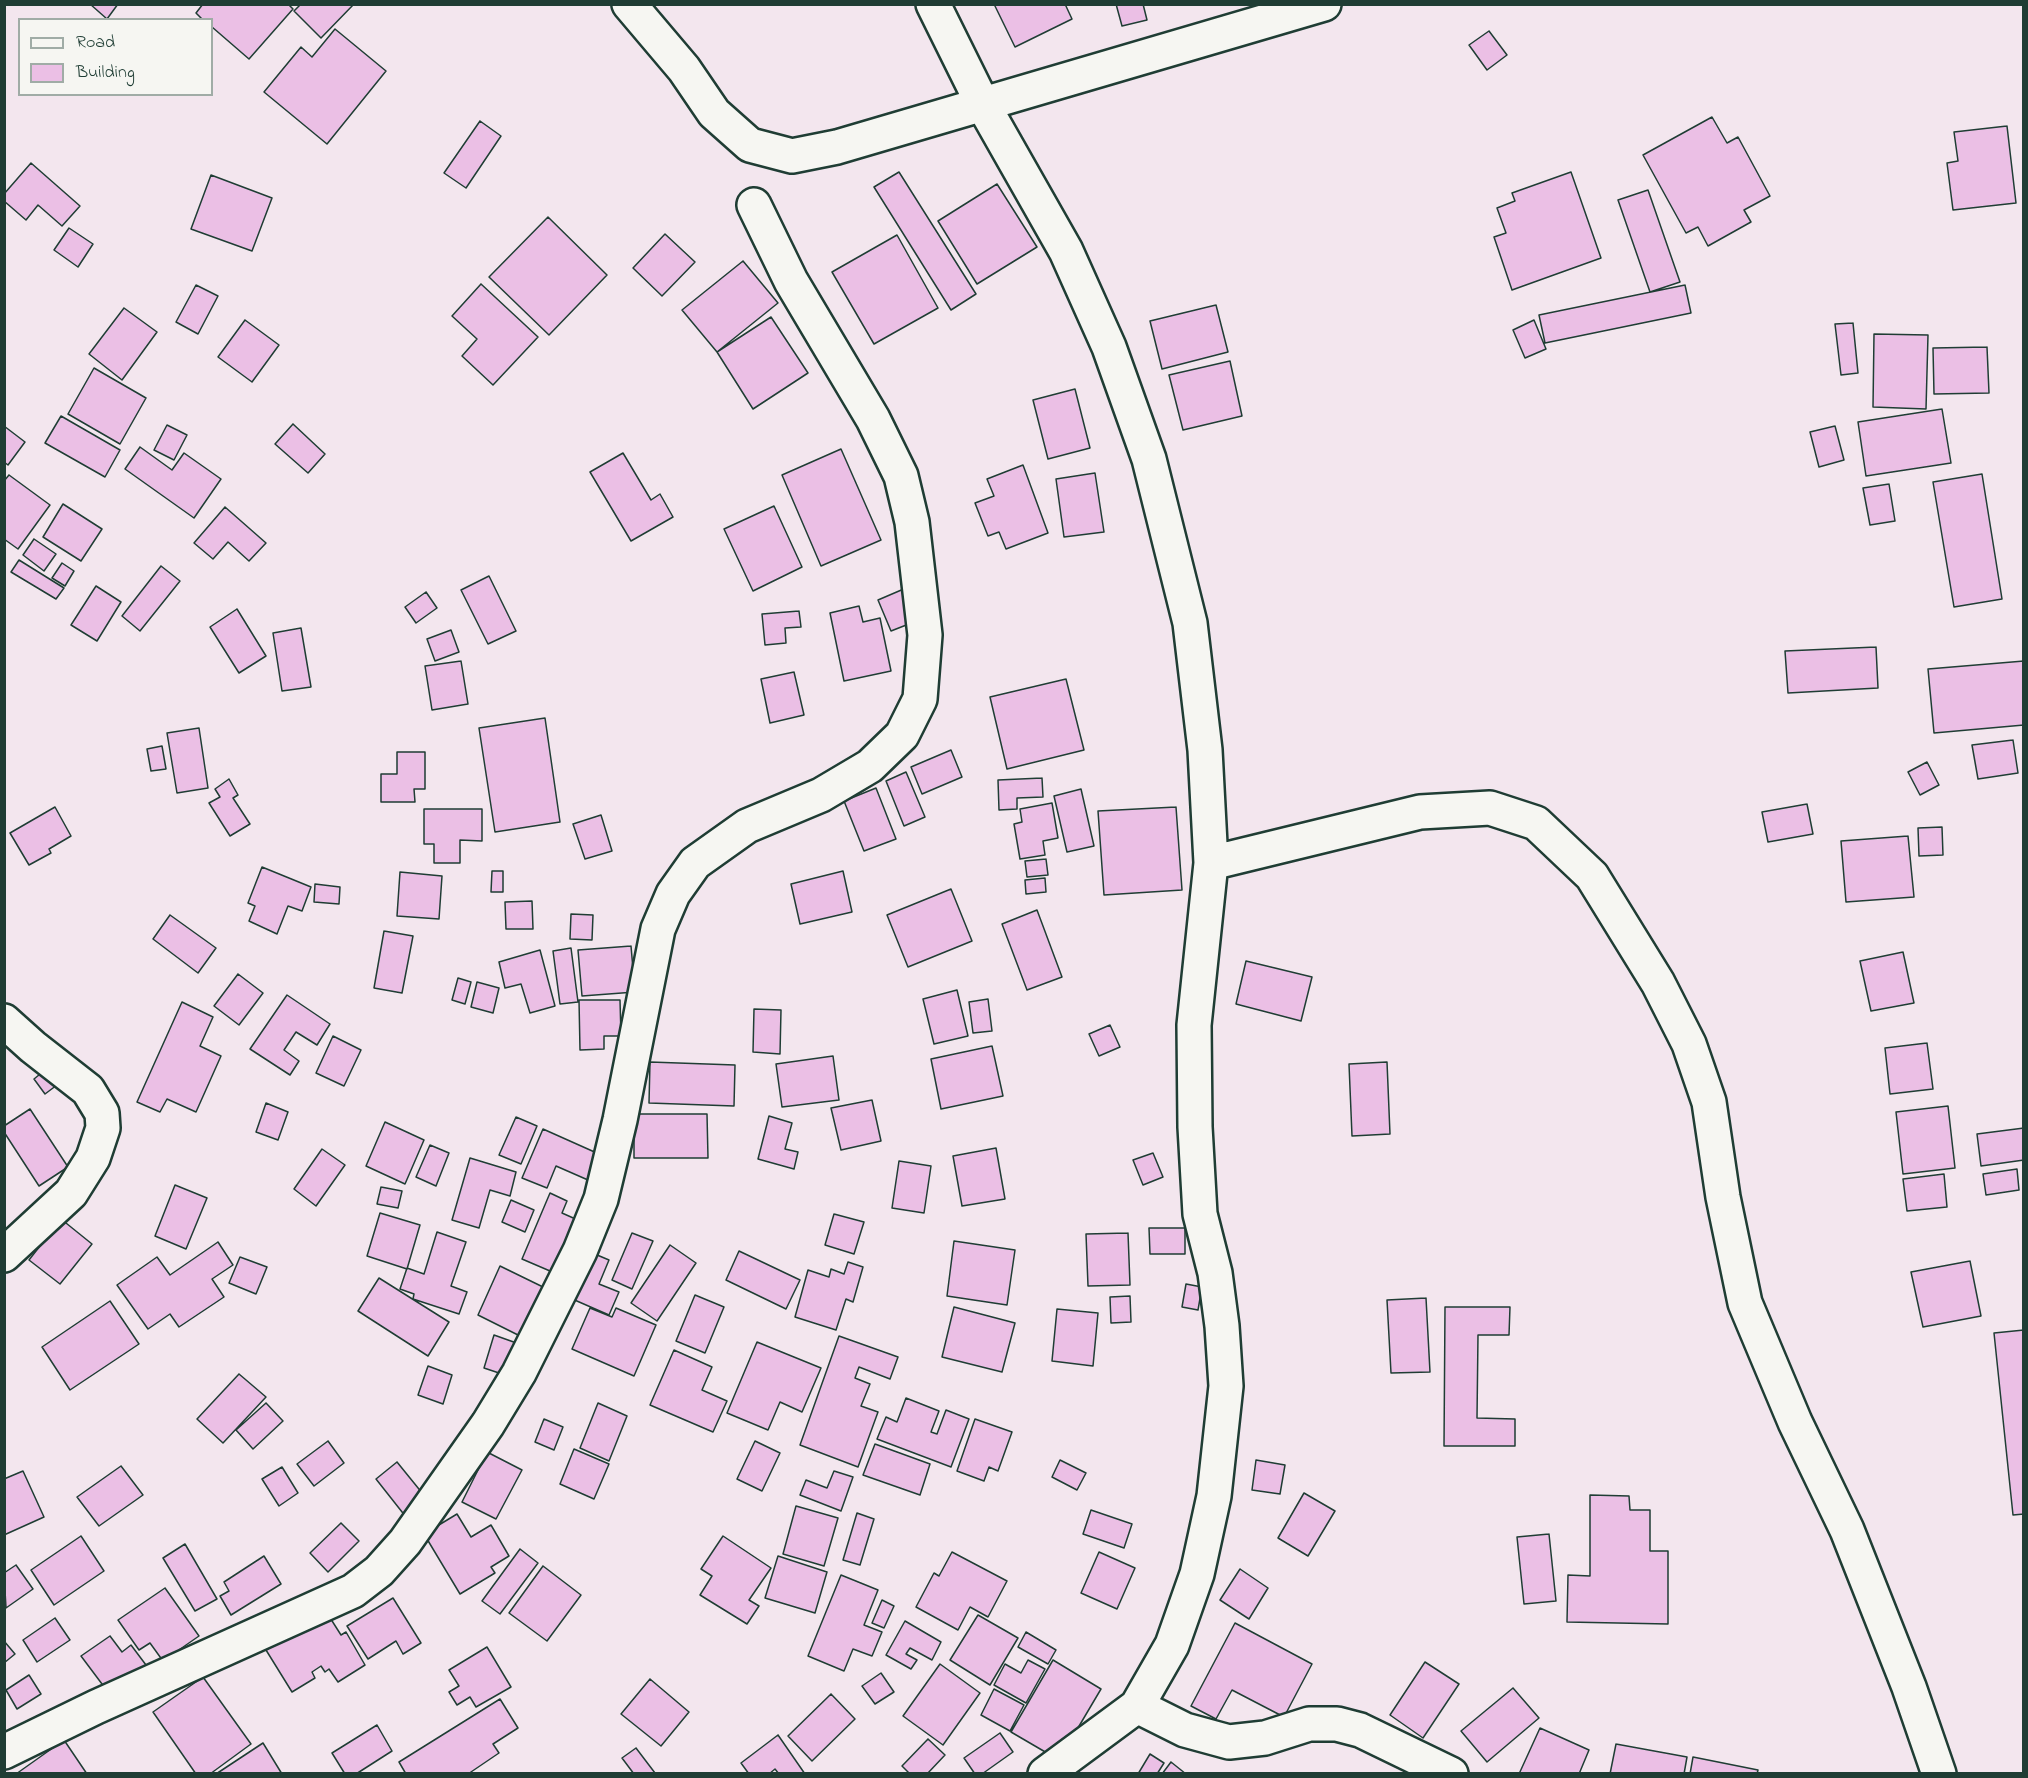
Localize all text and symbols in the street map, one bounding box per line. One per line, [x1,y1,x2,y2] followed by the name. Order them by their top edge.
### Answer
[18,18,213,96] legend
[76,30,115,56] text: Road
[76,60,135,86] text: Building

